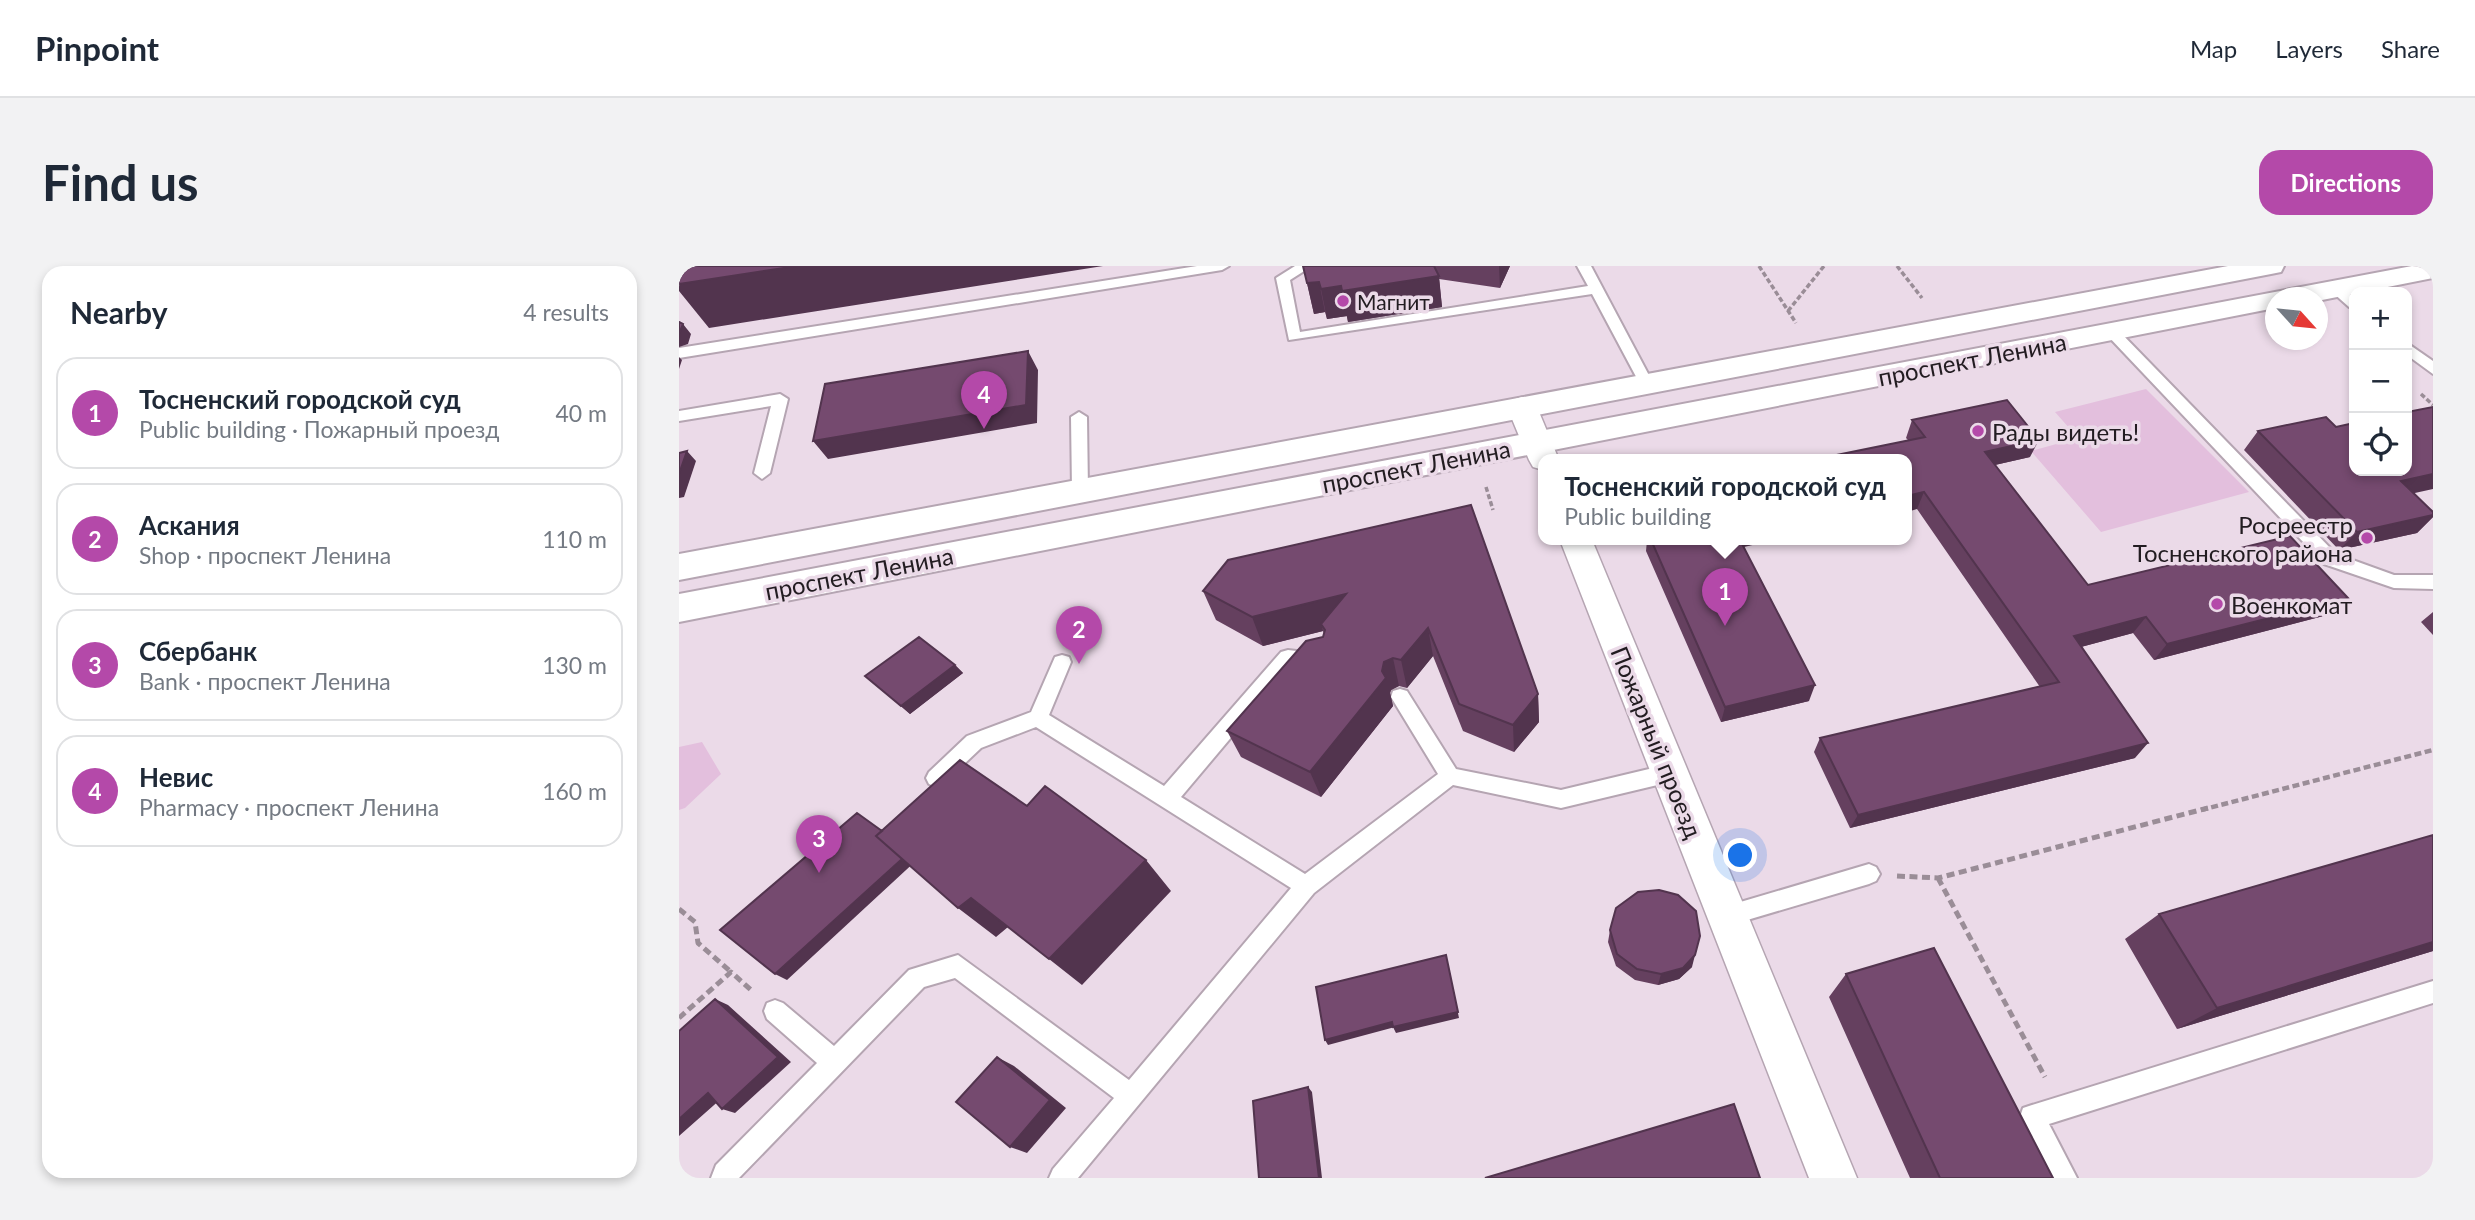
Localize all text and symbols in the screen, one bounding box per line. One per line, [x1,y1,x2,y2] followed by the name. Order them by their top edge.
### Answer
[35,28,159,68] text: Pinpoint
[2190,34,2237,63] text: Map
[2275,34,2343,63] text: Layers
[2381,34,2440,63] text: Share
[2259,150,2433,215] button: Directions
[42,153,199,211] text: Find us
[2265,287,2328,350] north arrow
[2349,287,2412,476] map controls
[2349,287,2412,350] button: +
[1357,289,1430,314] place label: Магнит
[1335,293,1351,309] marker: Магнит
[70,294,168,330] text: Nearby
[523,298,609,326] text: 4 results
[1875,327,2069,391] street label: проспект Ленина
[2349,350,2412,413] button: −
[961,371,1007,429] pin: 4
[139,383,461,415] text: Тосненский городской суд
[88,399,102,427] text: 1
[556,399,607,427] text: 40 m
[2349,413,2412,476] button: locate
[139,415,500,443] text: Public building · Пожарный проезд
[1992,417,2139,446] place label: Рады видеть!
[1970,423,1986,439] marker: Рады видеть!
[1319,434,1513,498] street label: проспект Ленина
[1538,454,1912,545] popup
[1564,470,1886,502] text: Тосненский городской суд
[1564,502,1711,530] text: Public building
[139,509,240,541] text: Аскания
[2133,510,2353,567] place label: Росреестр Тосненского района
[88,525,102,553] text: 2
[542,525,607,553] text: 110 m
[2359,530,2375,546] marker: Росреестр Тосненского района
[139,541,391,569] text: Shop · проспект Ленина
[762,541,956,605] street label: проспект Ленина
[1702,568,1748,626] pin: 1
[2231,590,2352,619] place label: Военкомат
[2209,596,2225,612] marker: Военкомат
[1056,606,1102,664] pin: 2
[139,635,257,667] text: Сбербанк
[1605,642,1709,842] street label: Пожарный проезд
[88,651,102,679] text: 3
[542,651,607,679] text: 130 m
[139,667,391,695] text: Bank · проспект Ленина
[139,761,213,793] text: Невис
[88,777,102,805] text: 4
[542,777,607,805] text: 160 m
[139,793,439,821] text: Pharmacy · проспект Ленина
[796,815,842,873] pin: 3
[1723,838,1757,872] your location

